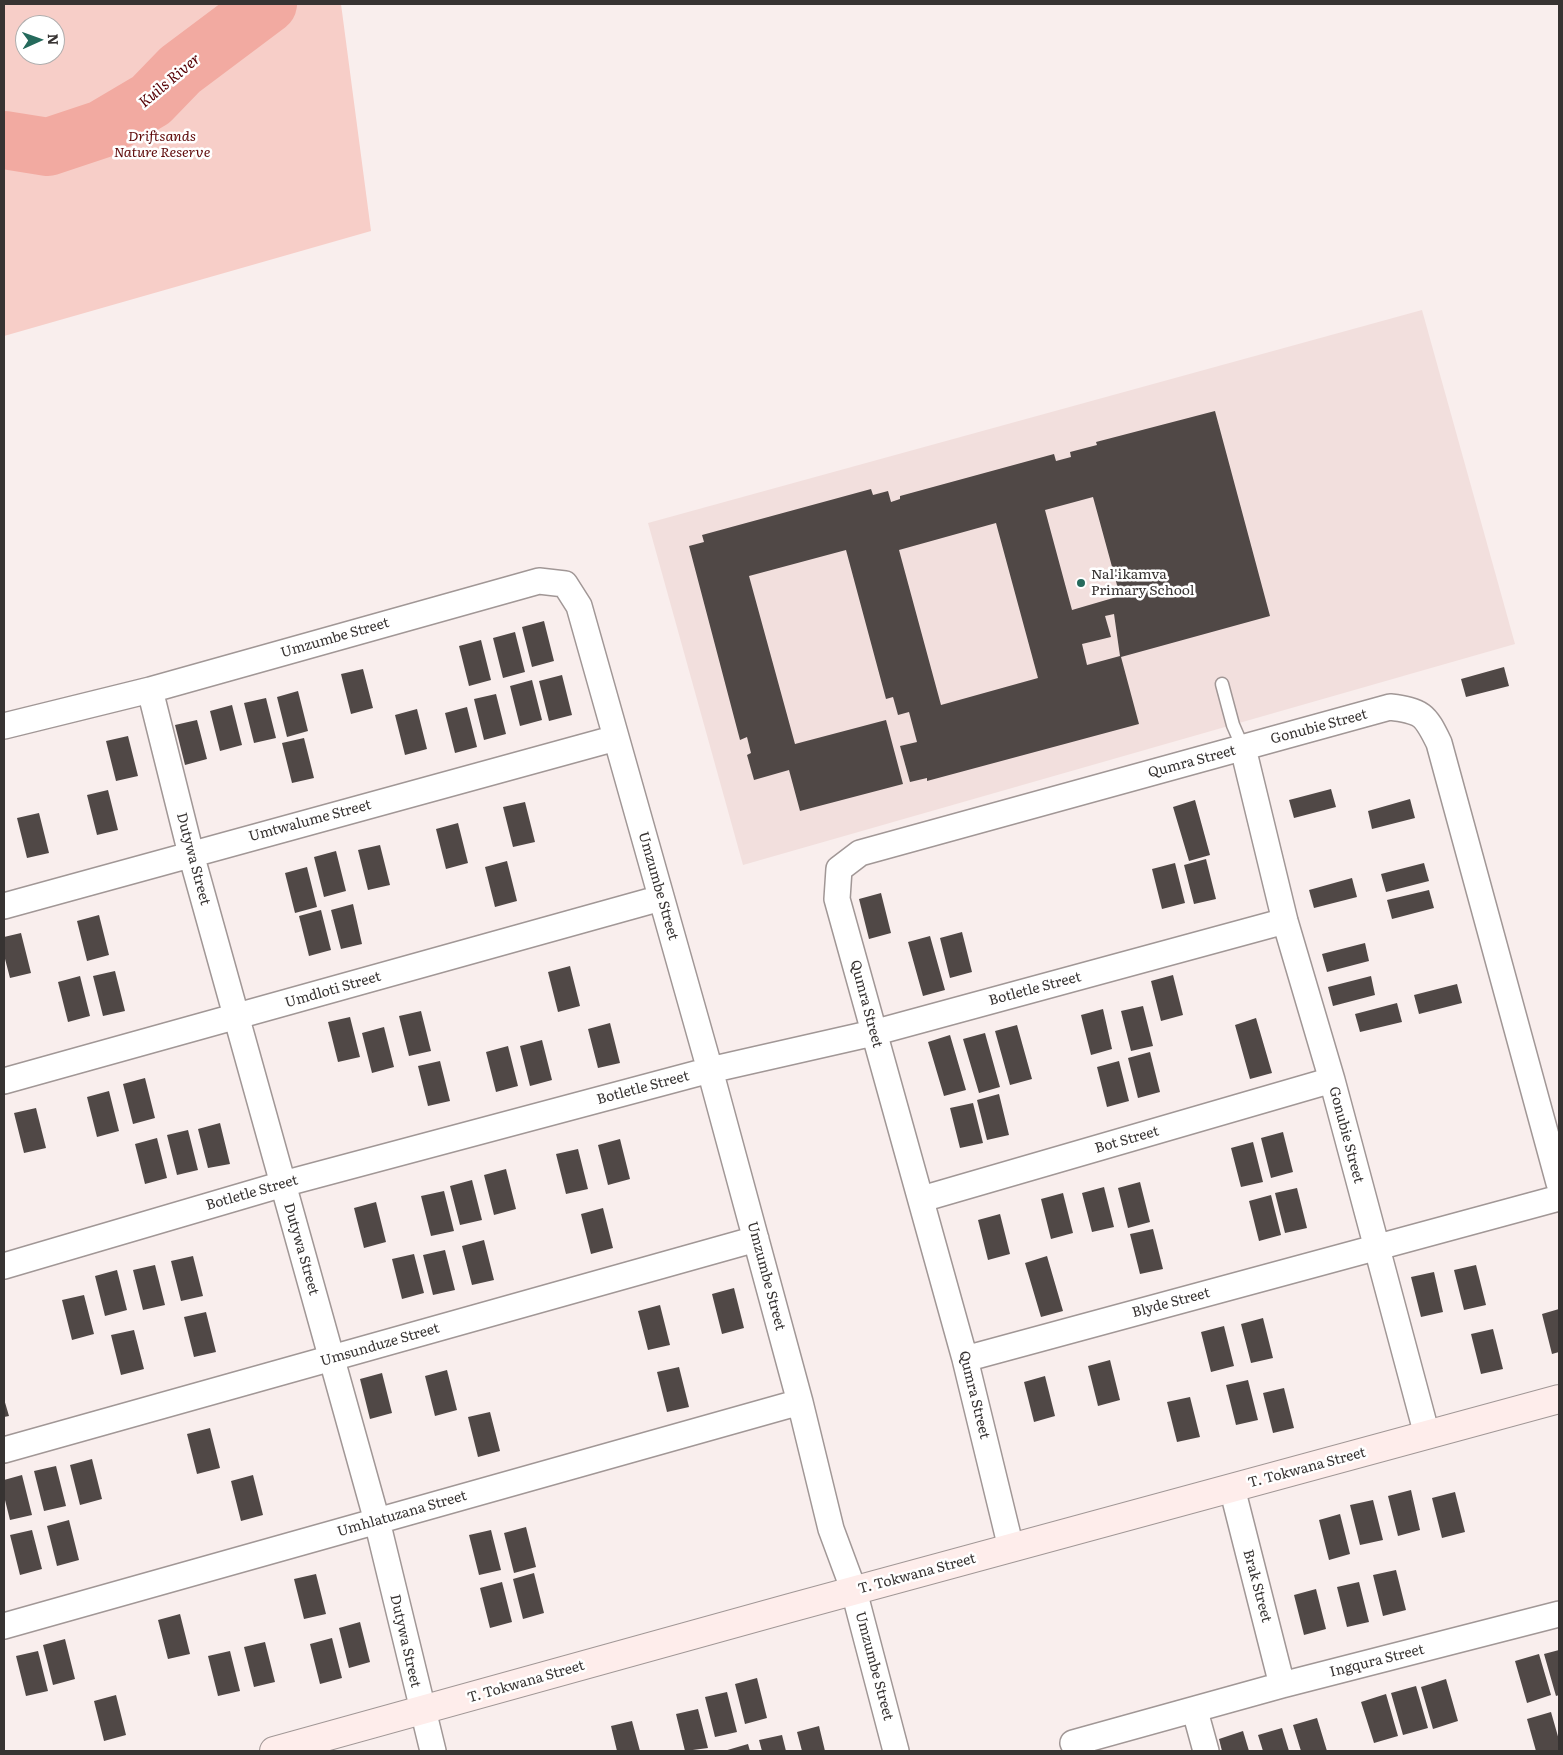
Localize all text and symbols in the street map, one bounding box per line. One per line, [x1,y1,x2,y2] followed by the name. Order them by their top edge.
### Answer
[15,15,65,65] north arrow
[44,33,64,46] text: N
[136,50,204,112] water label: Kuils River
[114,129,210,162] park label: Driftsands Nature Reserve
[1091,567,1195,600] place label: Nal'ikamva Primary School
[1075,577,1087,589] marker: Nal'ikamva Primary School
[279,614,391,662] street label: Umzumbe Street
[1269,706,1369,748] street label: Gonubie Street
[1146,742,1238,782] street label: Qumra Street
[247,797,373,845] street label: Umtwalume Street
[173,811,213,907] street label: Dutywa Street
[634,830,682,942] street label: Umzumbe Street
[846,958,886,1050] street label: Qumra Street
[283,968,383,1012] street label: Umdloti Street
[987,969,1083,1009] street label: Botletle Street
[595,1068,691,1108] street label: Botletle Street
[1325,1085,1367,1185] street label: Gonubie Street
[1093,1123,1161,1157] street label: Bot Street
[204,1172,300,1214] street label: Botletle Street
[280,1201,322,1297] street label: Dutywa Street
[743,1220,789,1332] street label: Umzumbe Street
[1130,1285,1212,1321] street label: Blyde Street
[319,1320,441,1370] street label: Umsunduze Street
[955,1349,993,1441] street label: Qumra Street
[1246,1444,1368,1492] street label: T. Tokwana Street
[335,1487,469,1541] street label: Umhlatuzana Street
[1239,1548,1275,1624] street label: Brak Street
[856,1550,978,1598] street label: T. Tokwana Street
[386,1593,424,1689] street label: Dutywa Street
[851,1610,897,1722] street label: Umzumbe Street
[1328,1641,1426,1681] street label: Ingqura Street
[466,1657,586,1707] street label: T. Tokwana Street

